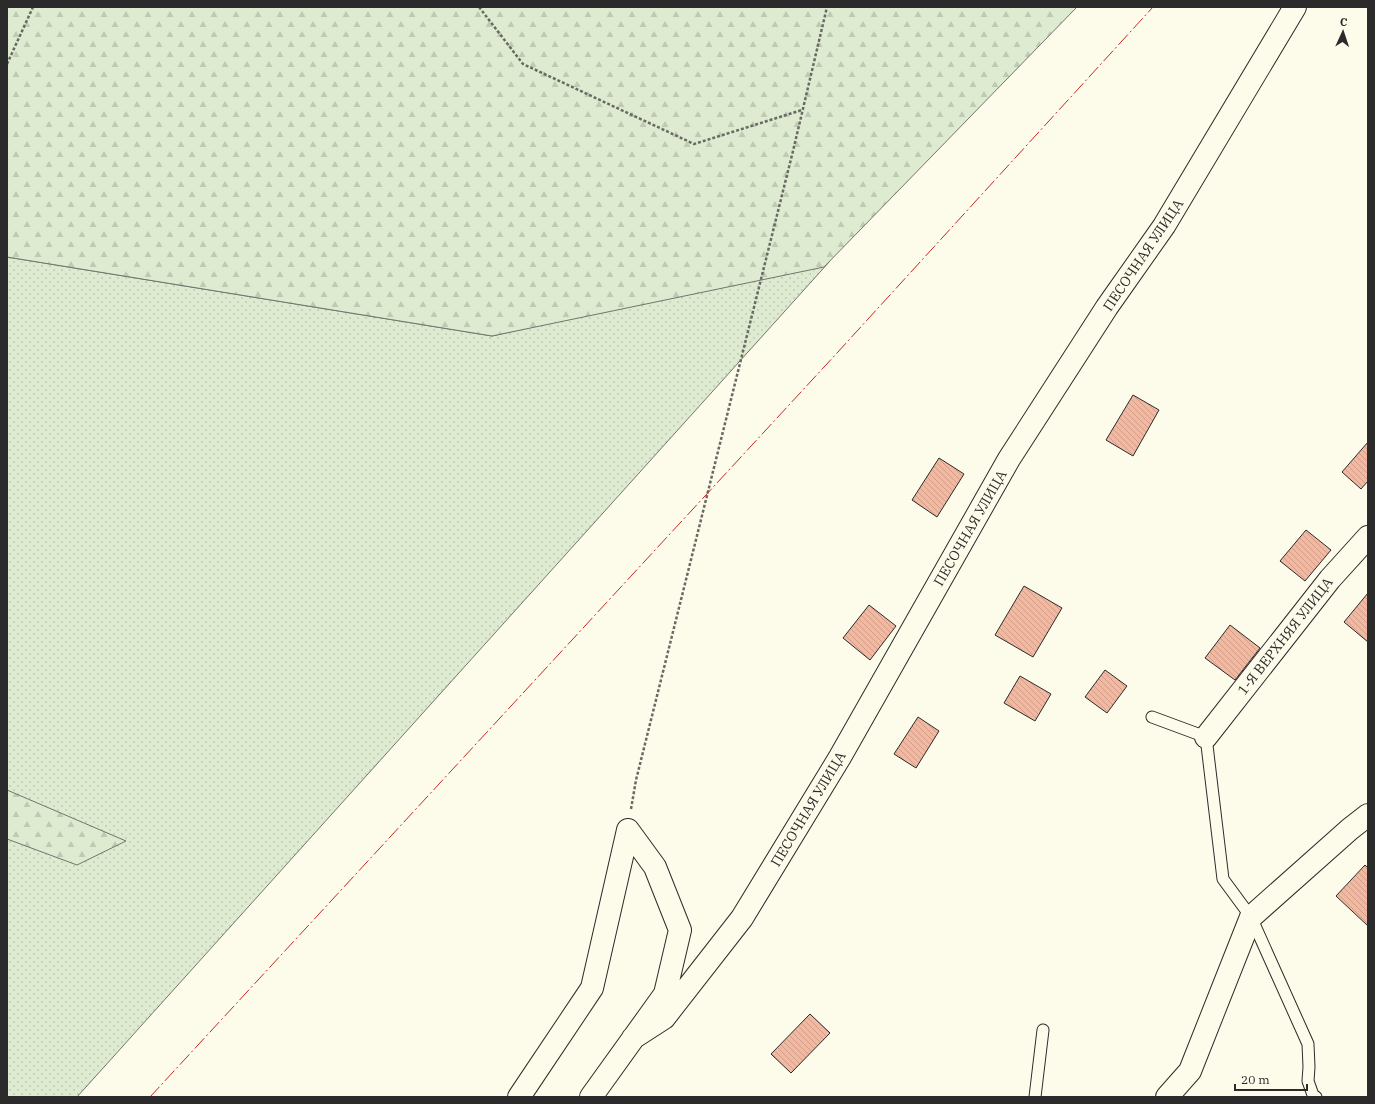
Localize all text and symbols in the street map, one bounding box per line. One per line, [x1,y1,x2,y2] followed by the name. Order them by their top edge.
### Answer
[1323,12,1363,52] north arrow
[1339,15,1348,29] text: С
[1099,195,1187,314] street label: ПЕСОЧНАЯ УЛИЦА
[929,466,1011,589] street label: ПЕСОЧНАЯ УЛИЦА
[1233,573,1337,698] street label: 1-Я ВЕРХНЯЯ УЛИЦА
[766,748,850,870] street label: ПЕСОЧНАЯ УЛИЦА
[1235,1066,1307,1092] scale bar
[1241,1072,1270,1087] text: 20 m

